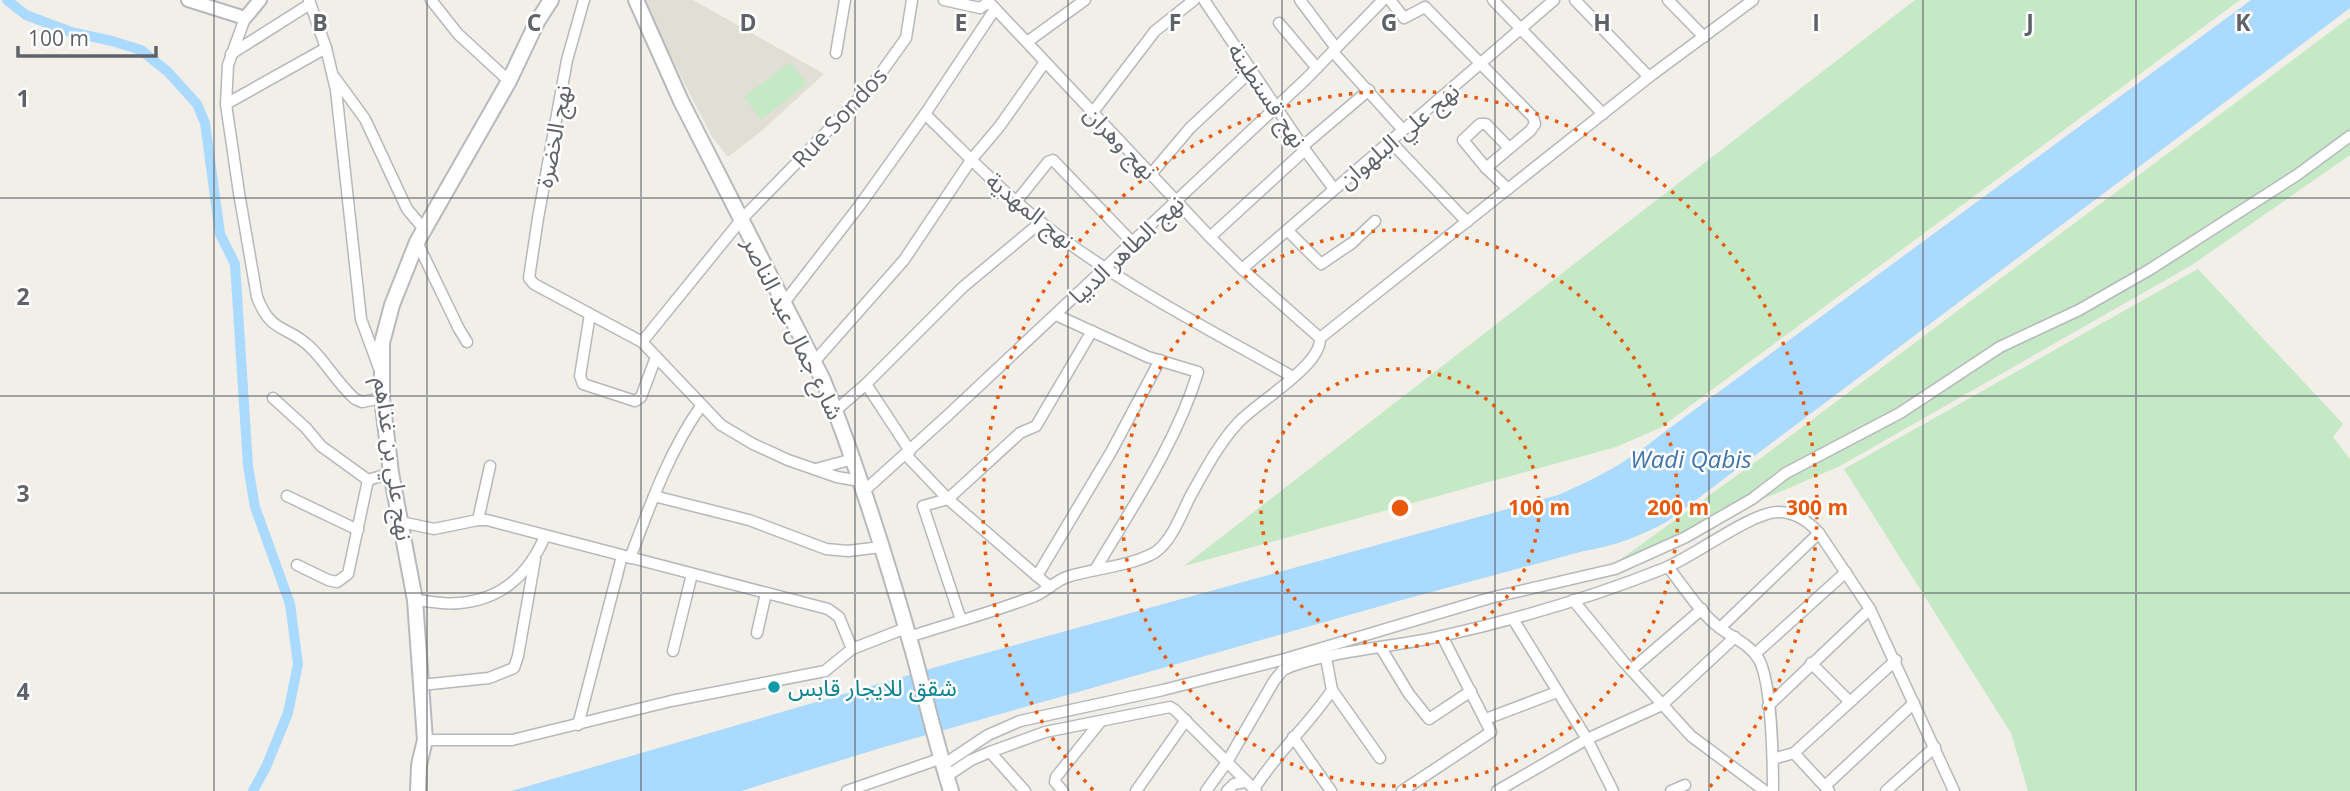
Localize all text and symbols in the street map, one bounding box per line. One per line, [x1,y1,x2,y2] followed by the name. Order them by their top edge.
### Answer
[312,6,328,38] text: B
[527,6,541,38] text: C
[739,6,757,38] text: D
[955,6,967,38] text: E
[1169,6,1181,38] text: F
[1381,6,1397,38] text: G
[1593,6,1611,38] text: H
[1812,6,1820,38] text: I
[2024,6,2034,38] text: J
[2235,6,2251,38] text: K
[18,14,156,58] scale bar
[28,24,89,52] text: 100 m
[1219,36,1315,155] street label: نهج قسنطينة
[784,60,894,174] street label: Rue Sondos
[1330,74,1467,197] street label: نهج علي البلهوان
[16,82,30,114] text: 1
[527,82,581,191] street label: نهج الخضرة
[1076,98,1164,188] street label: نهج وهران
[979,164,1082,257] street label: نهج المهدية
[1061,187,1192,312] street label: نهج الطاهر الدبيا
[734,230,852,426] street label: شارع جمال عبد الناصر
[16,280,30,312] text: 2
[364,375,421,543] street label: نهج علي بن غذاهم
[1630,442,1752,475] water label: Wadi Qabis
[16,477,30,509] text: 3
[1508,493,1570,521] text: 100 m
[1647,493,1709,521] text: 200 m
[1786,493,1848,521] text: 300 m
[1388,496,1412,520] centre of rings
[788,671,957,703] place label: شقق للايجار قابس
[16,675,30,707] text: 4
[766,679,782,695] marker: شقق للايجار قابس

